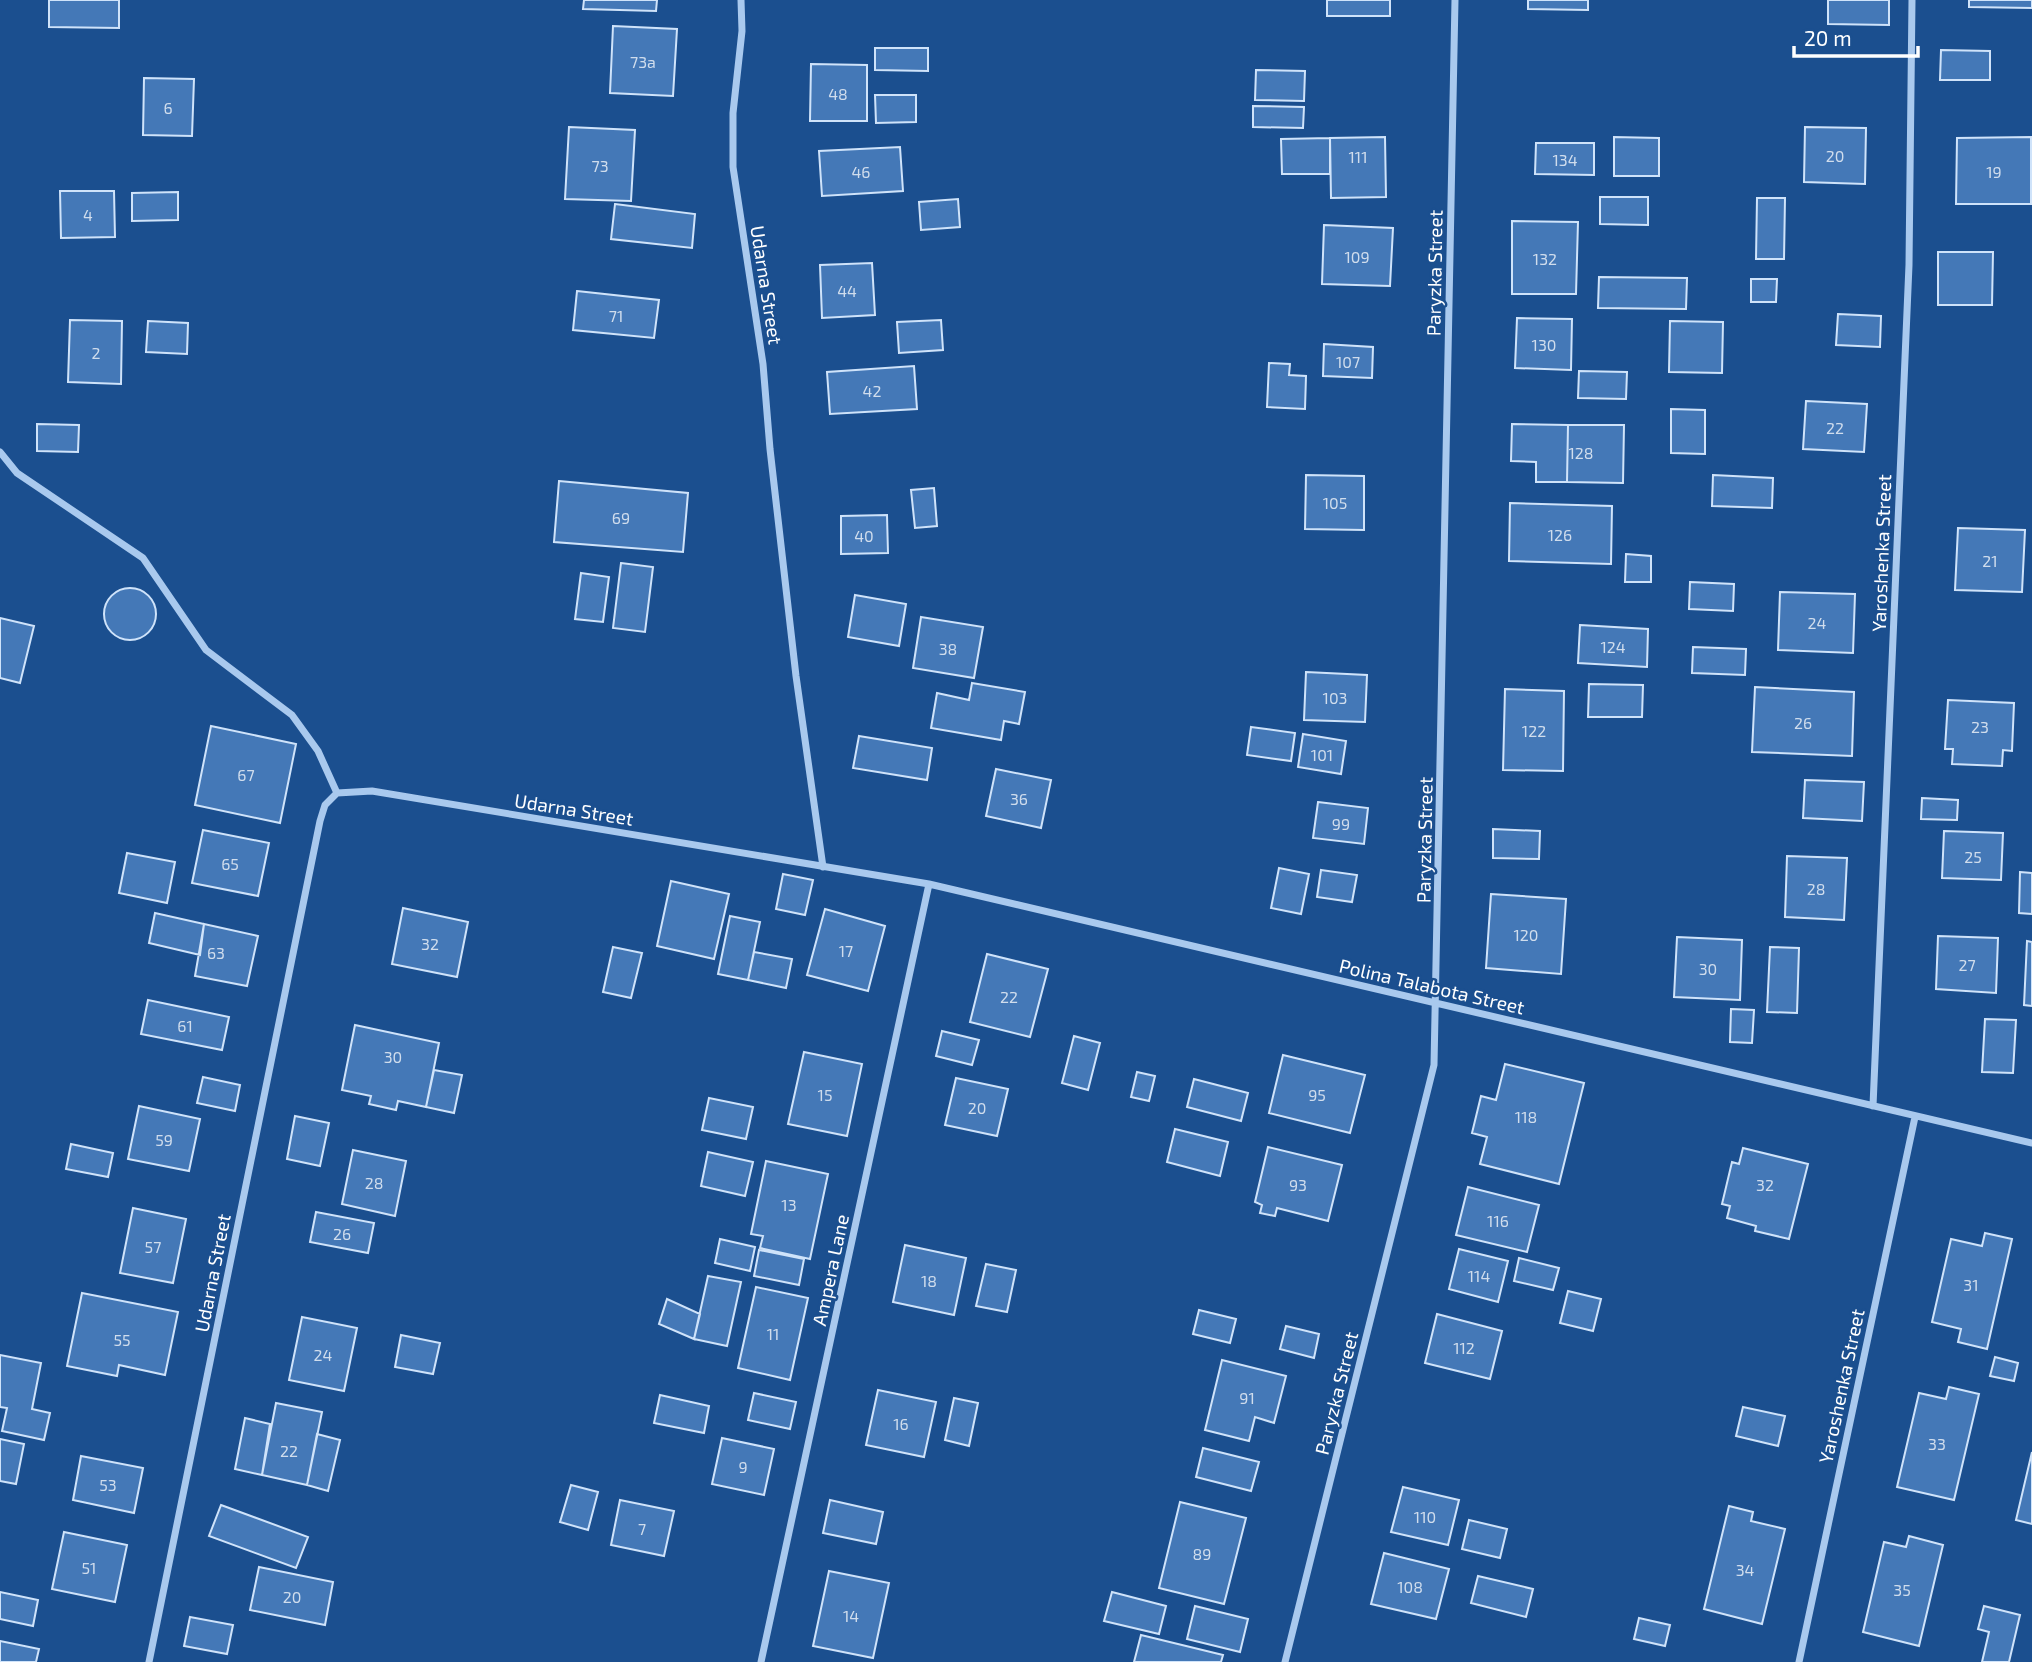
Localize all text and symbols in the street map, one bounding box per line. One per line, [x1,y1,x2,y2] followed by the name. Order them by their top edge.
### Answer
[1794,14,1918,58] scale bar
[1804,25,1852,50] text: 20 m
[630,52,656,71] house number: 73а
[828,84,848,103] house number: 48
[163,98,173,117] house number: 6
[1826,146,1844,165] house number: 20
[1348,147,1368,166] house number: 111
[1552,150,1578,169] house number: 134
[591,156,609,175] house number: 73
[852,162,871,181] house number: 46
[1986,162,2002,181] house number: 19
[83,205,93,224] house number: 4
[1421,210,1447,336] street label: Paryzka Street
[746,224,788,346] street label: Udarna Street
[1344,247,1370,266] house number: 109
[1533,249,1557,268] house number: 132
[837,281,857,300] house number: 44
[609,306,623,325] house number: 71
[1532,335,1556,354] house number: 130
[92,343,101,362] house number: 2
[1336,352,1360,371] house number: 107
[863,381,881,400] house number: 42
[1826,418,1844,437] house number: 22
[1568,443,1594,462] house number: 128
[1867,474,1895,632] street label: Yaroshenka Street
[1323,493,1347,512] house number: 105
[612,508,630,527] house number: 69
[1548,525,1572,544] house number: 126
[854,526,874,545] house number: 40
[1982,551,1998,570] house number: 21
[1808,613,1827,632] house number: 24
[1600,637,1626,656] house number: 124
[939,639,957,658] house number: 38
[1323,688,1347,707] house number: 103
[1794,713,1812,732] house number: 26
[1971,717,1989,736] house number: 23
[1522,721,1546,740] house number: 122
[1311,745,1333,764] house number: 101
[237,765,255,784] house number: 67
[1411,777,1437,903] street label: Paryzka Street
[513,788,635,830] street label: Udarna Street
[1010,789,1028,808] house number: 36
[1332,814,1350,833] house number: 99
[1964,847,1982,866] house number: 25
[221,854,239,873] house number: 65
[1807,879,1825,898] house number: 28
[1513,925,1539,944] house number: 120
[421,934,439,953] house number: 32
[839,941,853,960] house number: 17
[207,943,225,962] house number: 63
[1337,953,1527,1019] street label: Polina Talabota Street
[1958,955,1976,974] house number: 27
[1699,959,1717,978] house number: 30
[1000,987,1018,1006] house number: 22
[177,1016,193,1035] house number: 61
[384,1047,402,1066] house number: 30
[818,1085,832,1104] house number: 15
[1308,1085,1326,1104] house number: 95
[968,1098,986,1117] house number: 20
[1515,1107,1537,1126] house number: 118
[155,1130,173,1149] house number: 59
[365,1173,383,1192] house number: 28
[1289,1175,1307,1194] house number: 93
[1756,1175,1774,1194] house number: 32
[781,1195,797,1214] house number: 13
[1487,1211,1509,1230] house number: 116
[189,1212,235,1334] street label: Udarna Street
[807,1212,853,1328] street label: Ampera Lane
[333,1224,351,1243] house number: 26
[145,1237,161,1256] house number: 57
[1468,1266,1490,1285] house number: 114
[921,1271,937,1290] house number: 18
[1963,1275,1979,1294] house number: 31
[1813,1307,1869,1465] street label: Yaroshenka Street
[767,1324,779,1343] house number: 11
[1310,1329,1362,1457] street label: Paryzka Street
[113,1330,131,1349] house number: 55
[1453,1338,1475,1357] house number: 112
[314,1345,333,1364] house number: 24
[1239,1388,1255,1407] house number: 91
[893,1414,909,1433] house number: 16
[1928,1434,1946,1453] house number: 33
[280,1441,298,1460] house number: 22
[738,1457,748,1476] house number: 9
[99,1475,117,1494] house number: 53
[1414,1507,1436,1526] house number: 110
[638,1519,646,1538] house number: 7
[1193,1544,1211,1563] house number: 89
[82,1558,96,1577] house number: 51
[1736,1560,1755,1579] house number: 34
[1397,1577,1423,1596] house number: 108
[1893,1580,1911,1599] house number: 35
[283,1587,301,1606] house number: 20
[843,1606,859,1625] house number: 14

